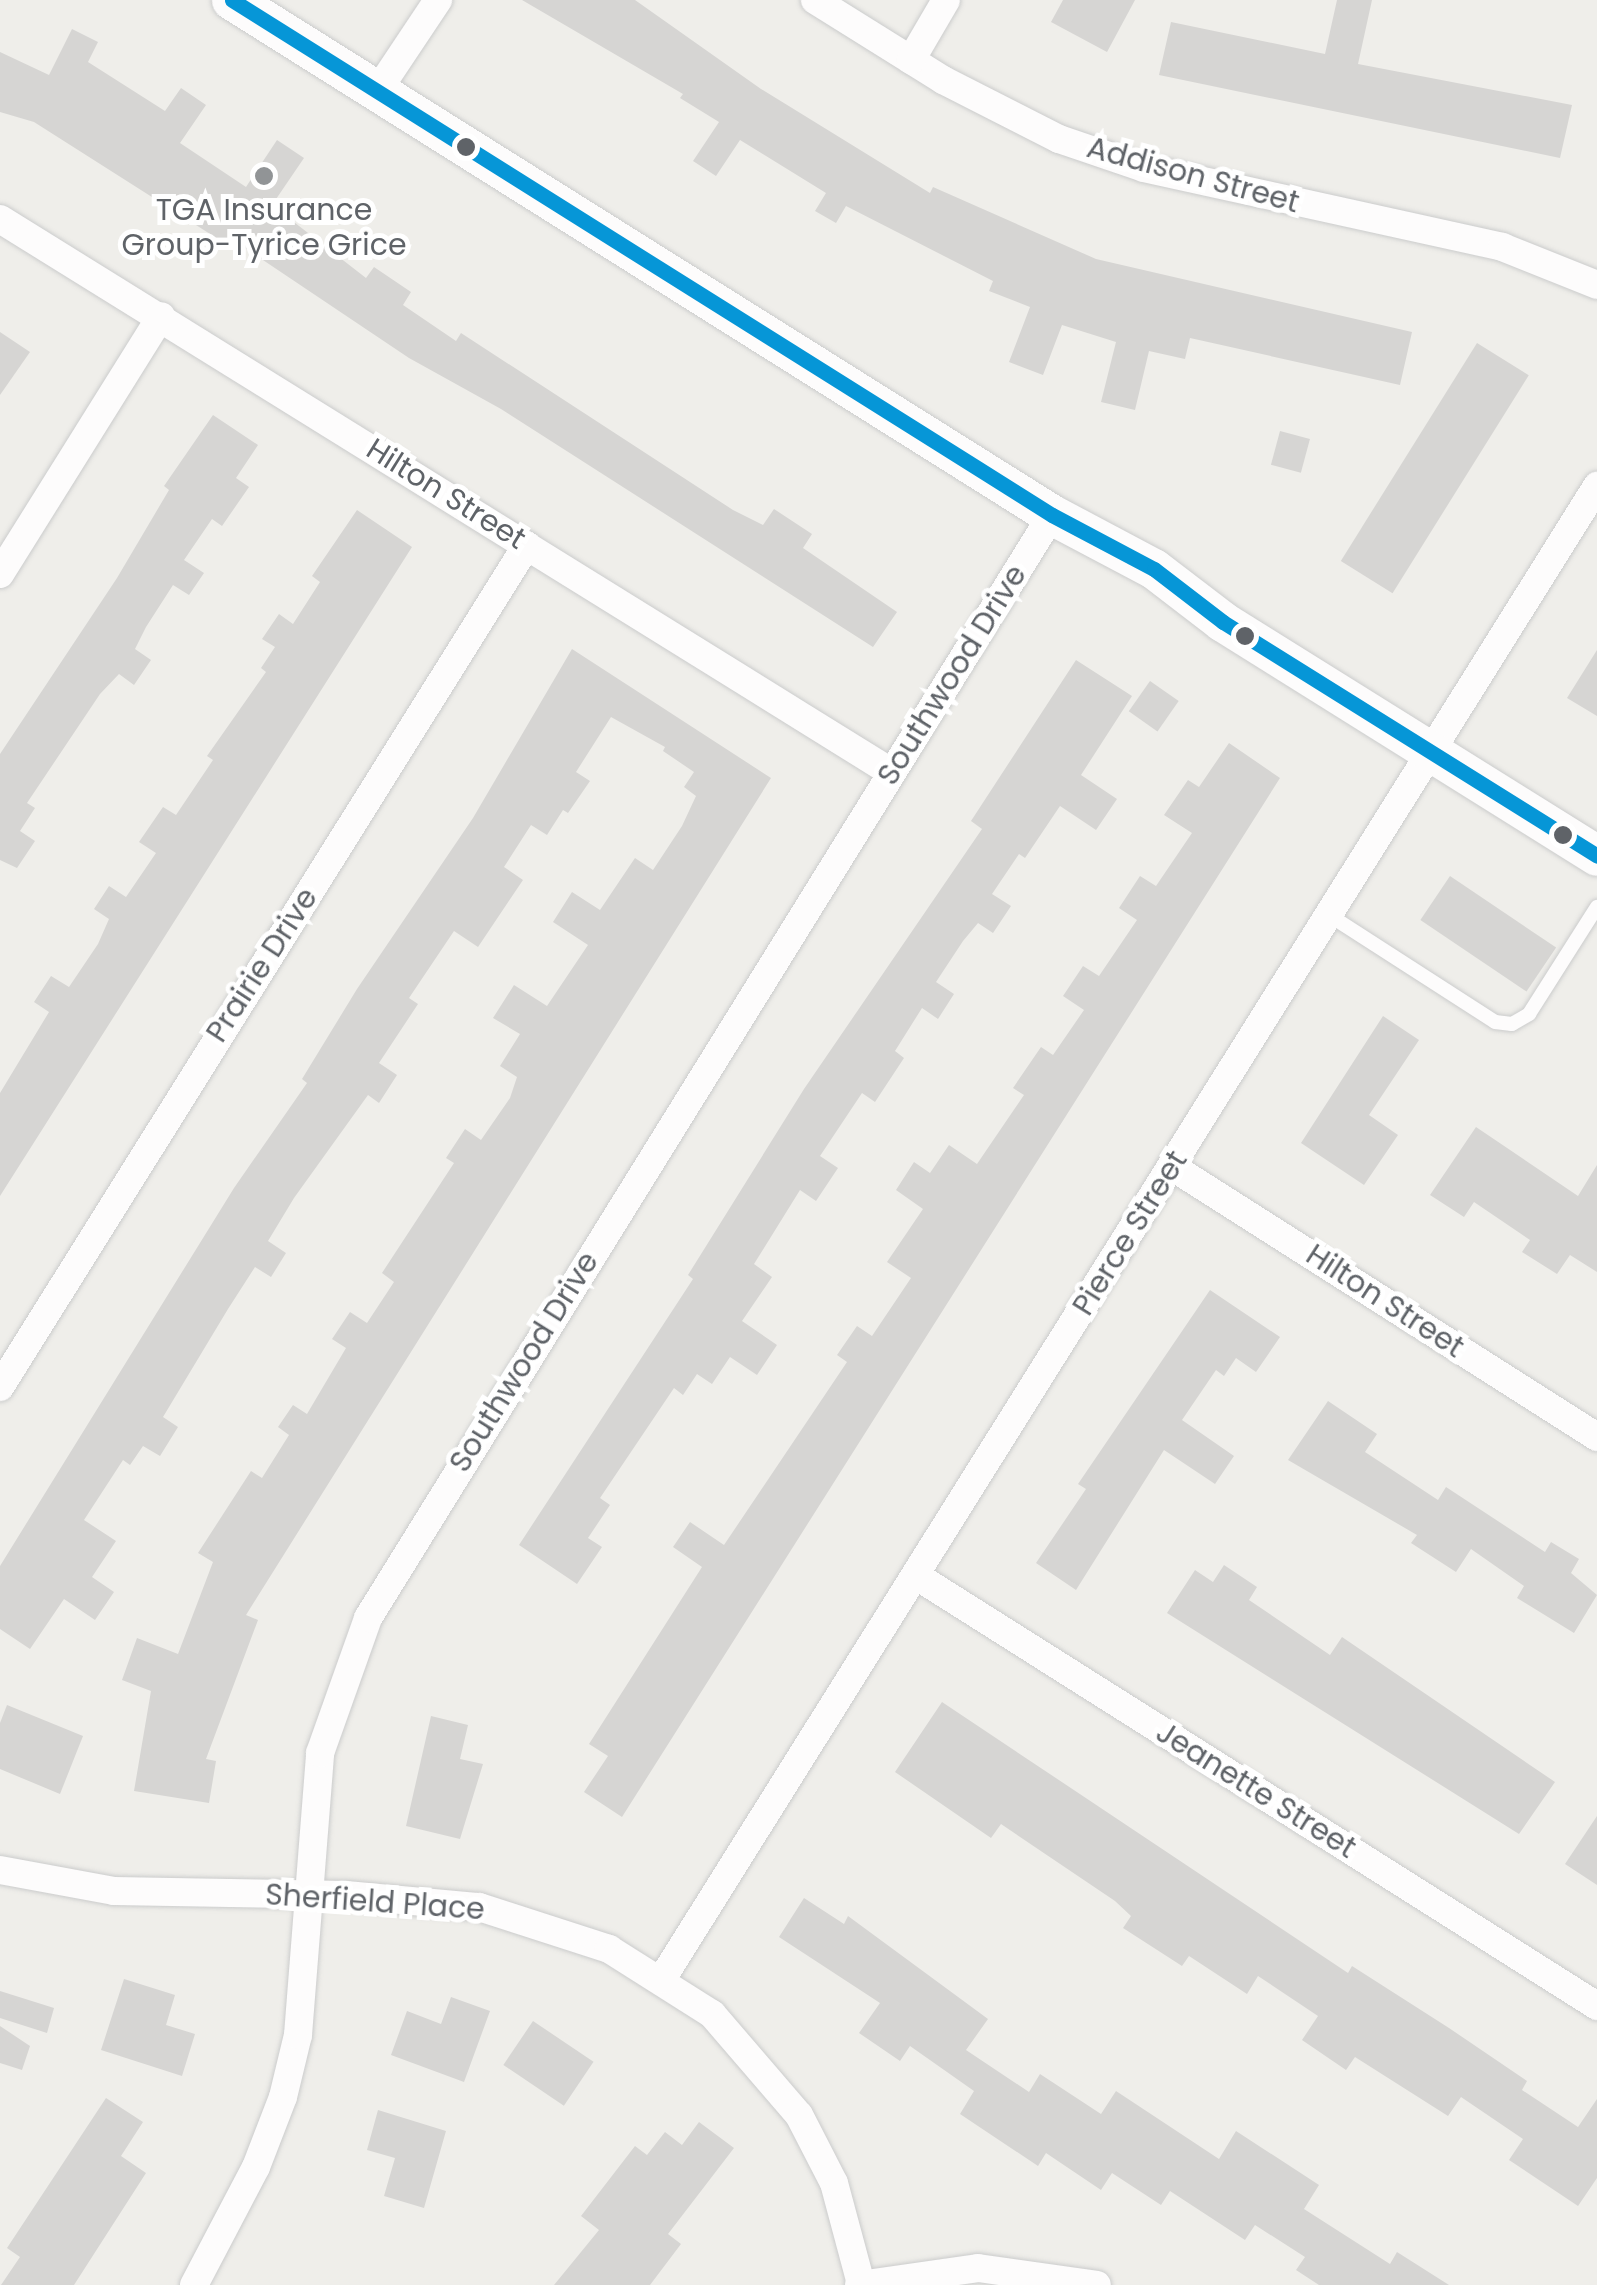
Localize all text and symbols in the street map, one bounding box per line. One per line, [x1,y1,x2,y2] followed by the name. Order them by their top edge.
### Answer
[1083,129,1303,221] street label: Addison Street
[456,137,476,157] unlabelled marker
[253,165,275,187] marker: TGA Insurance Group-Tyrice Grice
[122,192,406,262] place label: TGA Insurance Group-Tyrice Grice
[360,431,532,557] street label: Hilton Street
[870,558,1034,792] street label: Southwood Drive
[1235,626,1255,646] unlabelled marker
[1553,825,1573,845] unlabelled marker
[199,881,325,1049] street label: Prairie Drive
[1065,1144,1195,1322] street label: Pierce Street
[1299,1237,1471,1365] street label: Hilton Street
[442,1245,606,1479] street label: Southwood Drive
[1149,1714,1363,1866] street label: Jeanette Street
[264,1876,486,1928] street label: Sherfield Place

